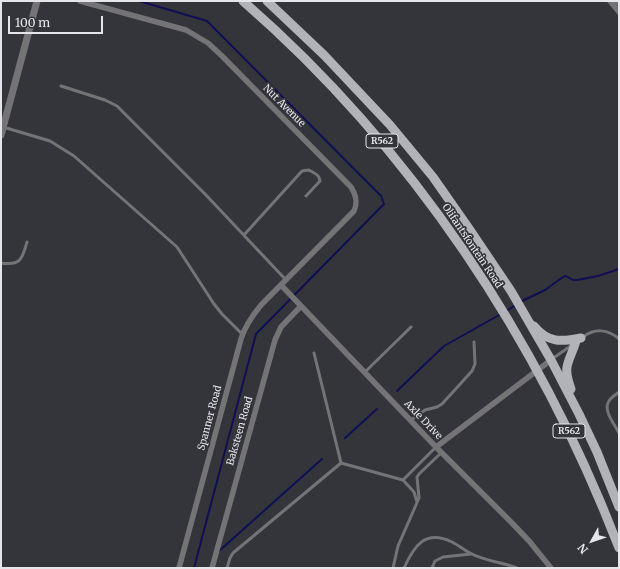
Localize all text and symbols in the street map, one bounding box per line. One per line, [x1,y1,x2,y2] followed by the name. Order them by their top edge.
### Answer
[10,8,105,34] scale bar
[15,15,50,30] text: 100 m
[260,82,308,130] street label: Nut Avenue
[366,134,398,148] road number: R562
[439,202,505,290] street label: Olifantsfontein Road
[196,384,224,452] street label: Spanner Road
[224,395,256,467] street label: Baksteen Road
[401,398,445,442] street label: Axle Drive
[553,424,585,438] road number: R562
[572,521,612,561] north arrow
[575,541,591,557] text: N

